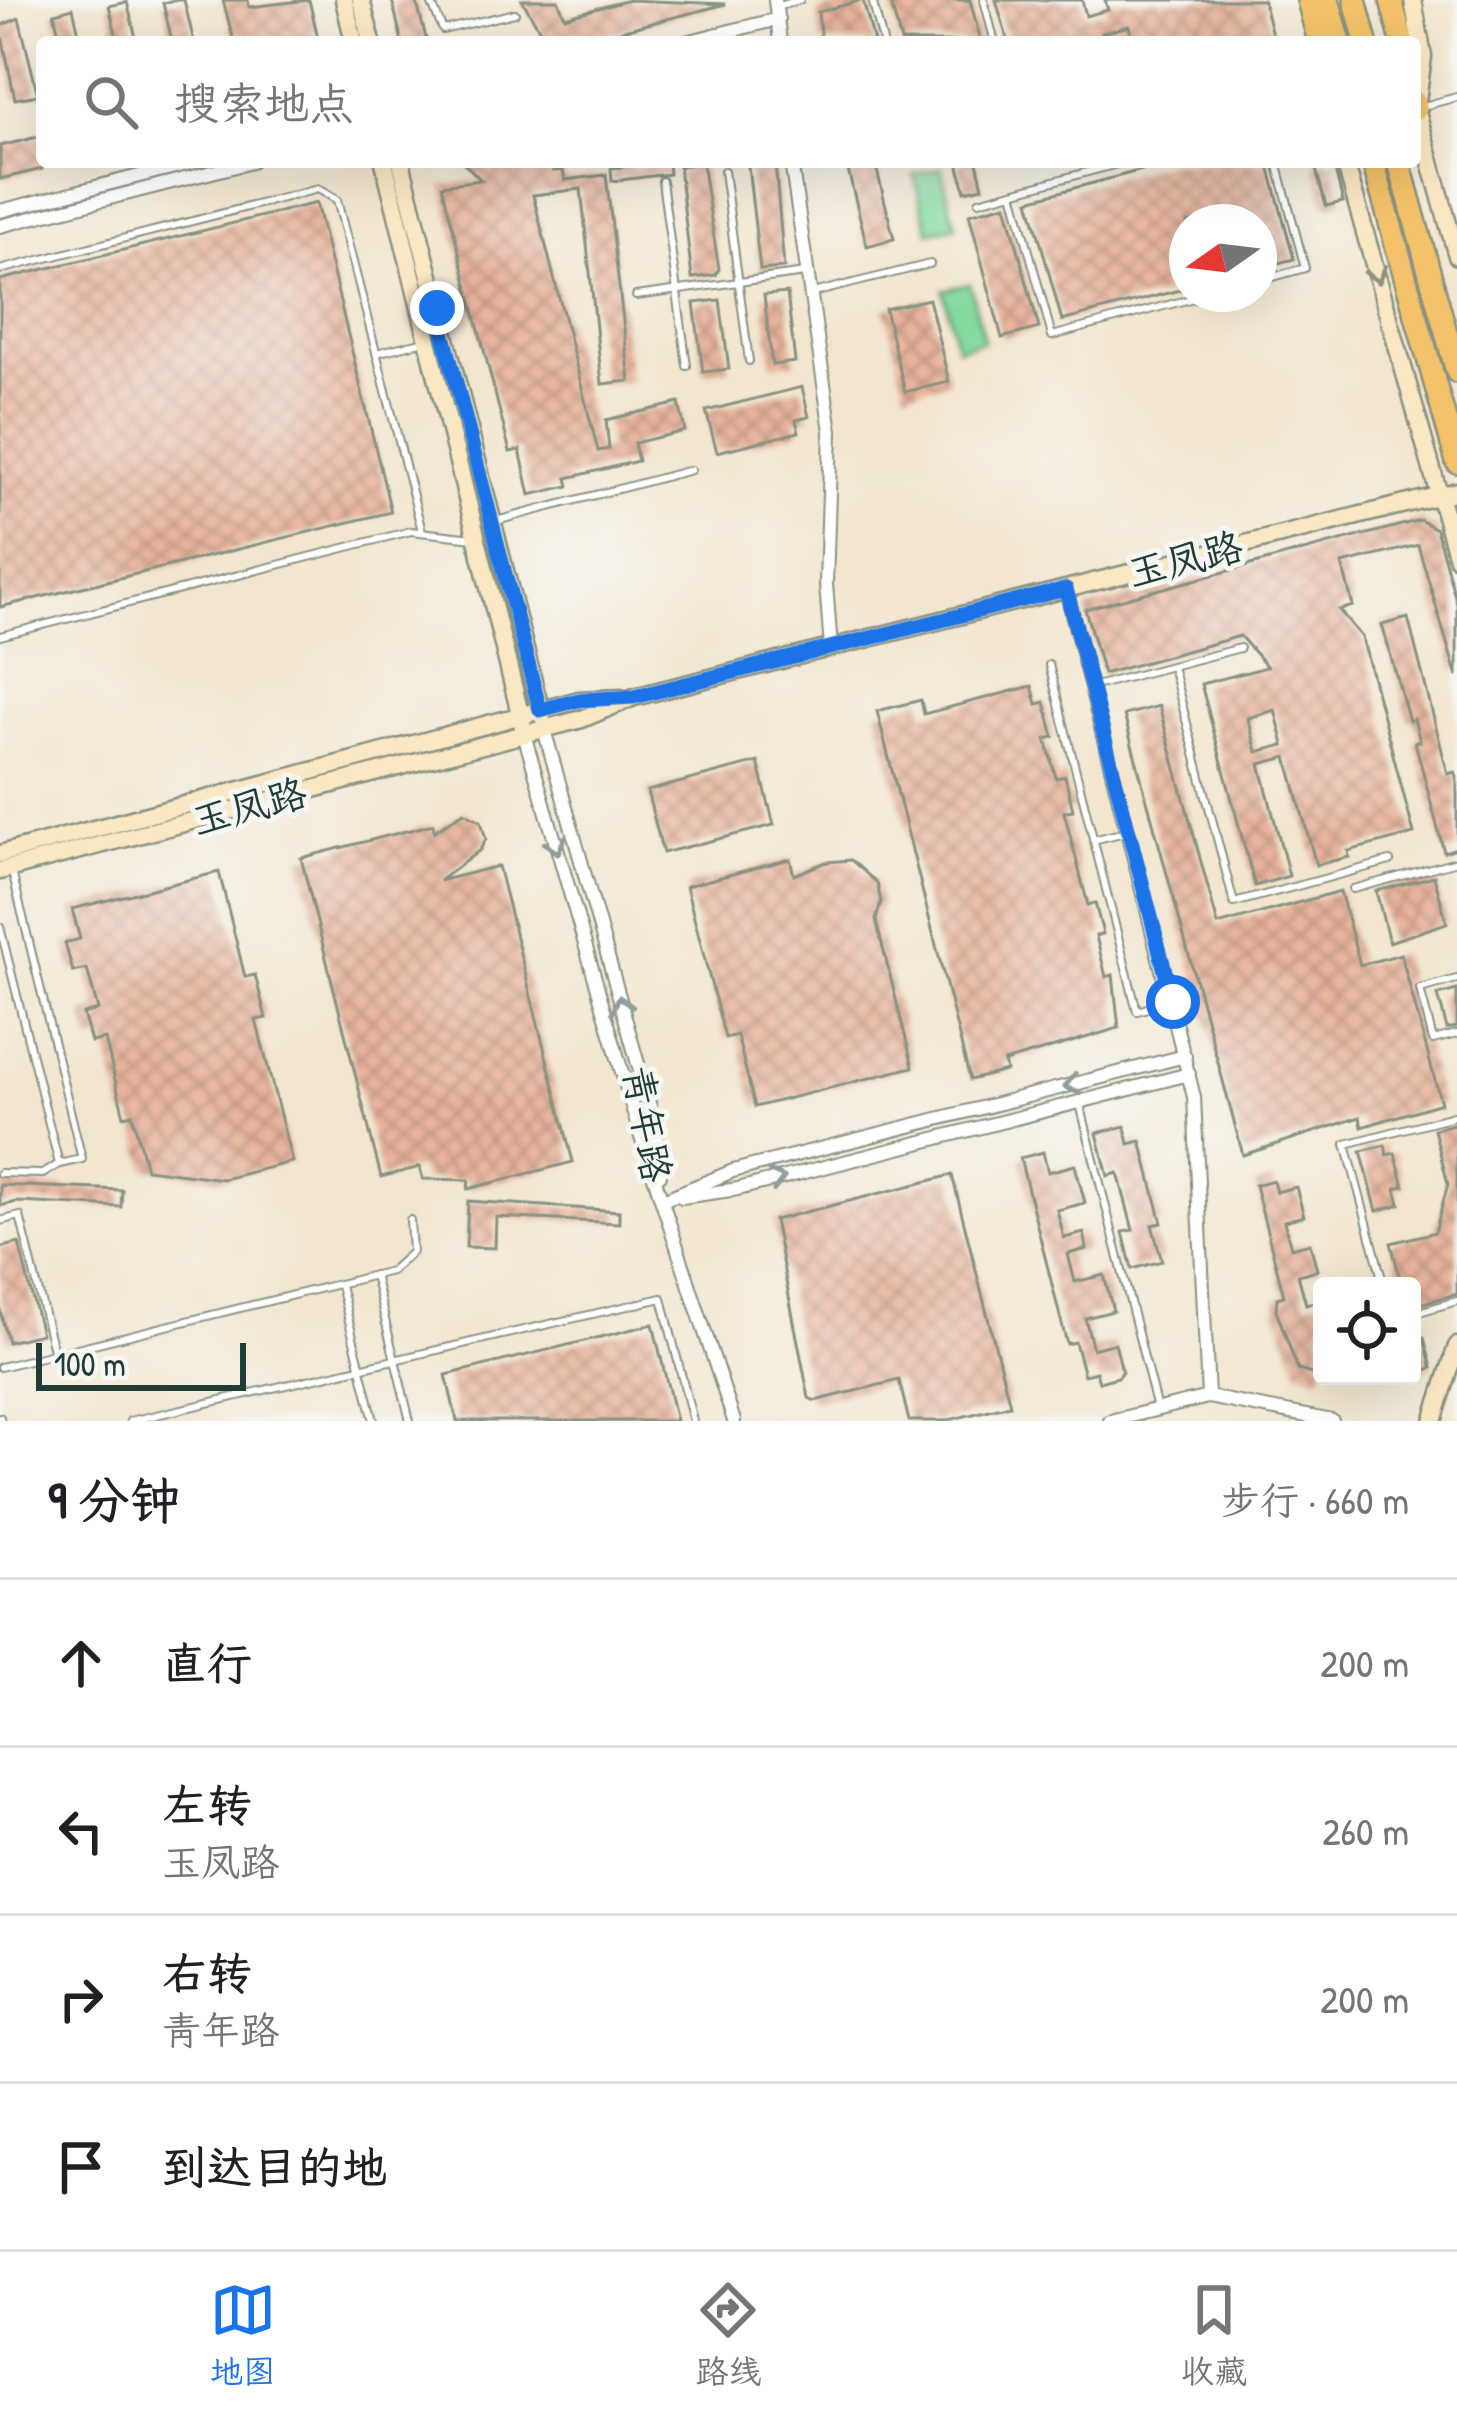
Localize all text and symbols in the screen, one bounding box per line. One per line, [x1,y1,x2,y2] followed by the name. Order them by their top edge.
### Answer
[36,36,1421,168] search box
[78,69,144,135] icon: search
[174,72,354,133] text: 搜索地点
[1169,204,1277,312] north arrow
[1363,263,1388,284] one-way arrow
[410,281,464,335] route end
[1122,519,1248,598] street label: 玉凤路
[185,765,312,846] street label: 玉凤路
[542,835,567,856] one-way arrow
[1146,975,1200,1029] route start
[610,994,635,1015] one-way arrow
[612,1062,685,1186] street label: 青年路
[1062,1071,1082,1096] one-way arrow
[767,1168,787,1193] one-way arrow
[1313,1277,1421,1385] map controls
[1313,1277,1421,1385] button: locate
[36,1337,246,1390] scale bar
[54,1342,126,1386] text: 100 m
[48,1465,180,1534] text: 9 分钟
[1221,1473,1409,1526] text: 步行 · 660 m
[48,1630,114,1696] icon: ahead
[162,1632,252,1693] text: 直行
[1320,1636,1409,1689] text: 200 m
[162,1774,252,1835] text: 左转
[48,1798,114,1864] icon: left
[1322,1804,1409,1857] text: 260 m
[162,1835,279,1888] text: 玉凤路
[162,1942,252,2003] text: 右转
[48,1966,114,2032] icon: right
[1320,1972,1409,2025] text: 200 m
[162,2003,279,2056] text: 青年路
[48,2134,114,2200] icon: arrive
[162,2136,387,2197] text: 到达目的地
[210,2277,276,2393] tab: 地图
[695,2277,761,2393] tab: 路线
[1181,2277,1247,2393] tab: 收藏

